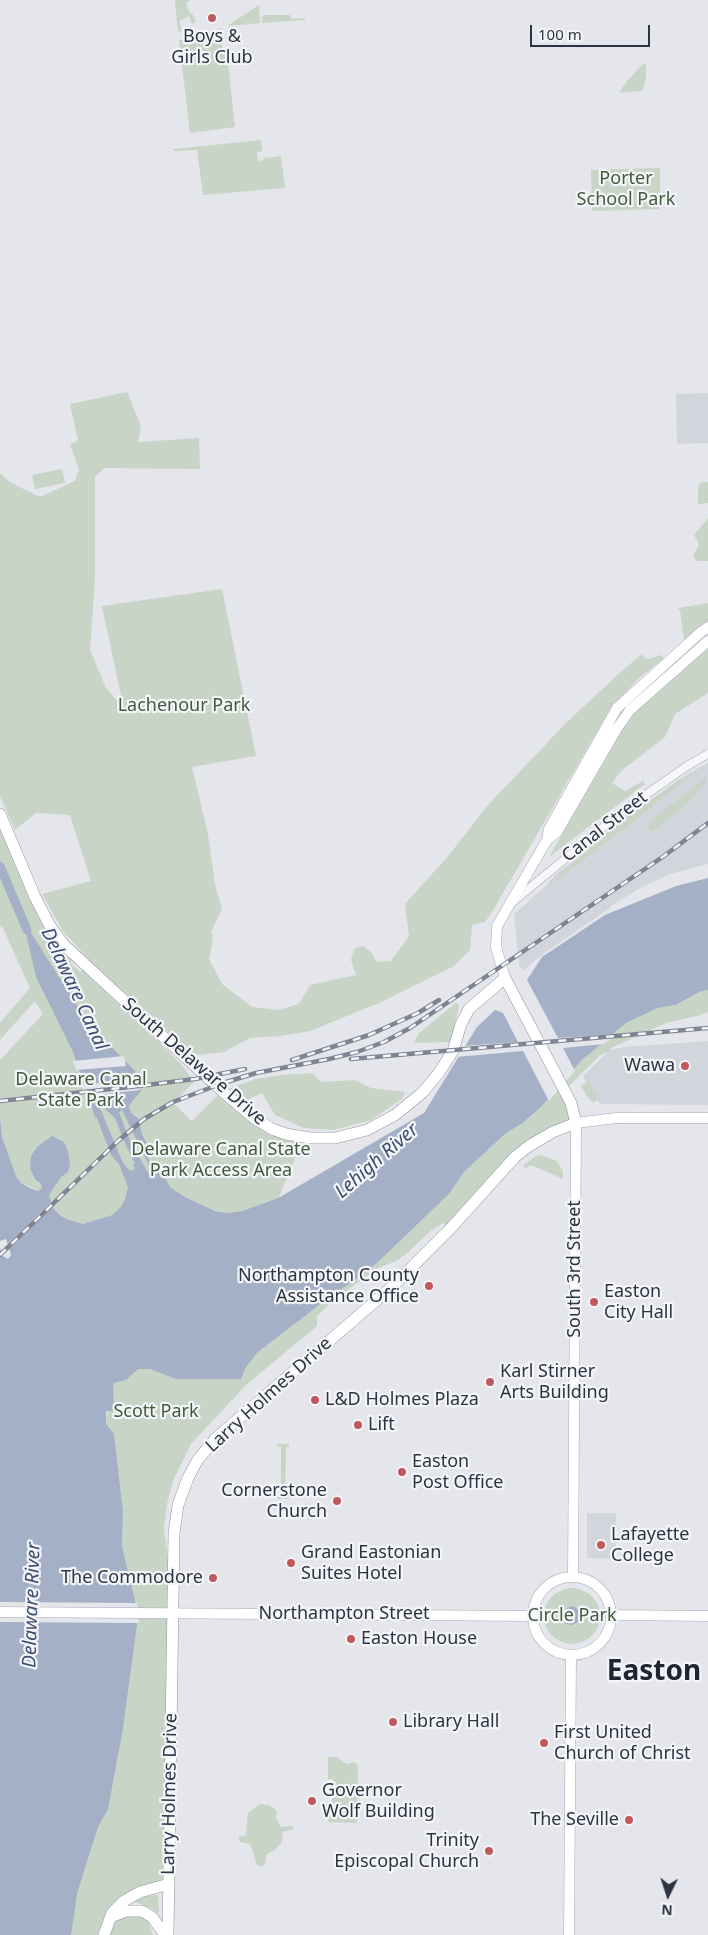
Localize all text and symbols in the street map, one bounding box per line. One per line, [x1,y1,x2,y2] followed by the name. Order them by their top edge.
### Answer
[206,12,218,24] marker: Boys & Girls Club
[533,15,653,47] scale bar
[538,24,582,44] text: 100 m
[171,26,253,68] place label: Boys & Girls Club
[577,168,675,210] park label: Porter School Park
[118,695,250,717] park label: Lachenour Park
[558,787,652,867] street label: Canal Street
[36,924,112,1054] water label: Delaware Canal
[118,994,270,1130] street label: South Delaware Drive
[624,1055,675,1077] place label: Wawa
[679,1060,691,1072] marker: Wawa
[15,1069,147,1112] park label: Delaware Canal State Park
[331,1119,423,1203] water label: Lehigh River
[131,1139,311,1182] park label: Delaware Canal State Park Access Area
[564,1200,586,1338] street label: South 3rd Street
[238,1265,419,1308] place label: Northampton County Assistance Office
[423,1280,435,1292] marker: Northampton County Assistance Office
[604,1281,673,1324] place label: Easton City Hall
[588,1296,600,1308] marker: Easton City Hall
[202,1333,336,1457] street label: Larry Holmes Drive
[500,1361,609,1404] place label: Karl Stirner Arts Building
[484,1376,496,1388] marker: Karl Stirner Arts Building
[325,1389,479,1411] place label: L&D Holmes Plaza
[309,1394,321,1406] marker: L&D Holmes Plaza
[113,1401,199,1423] park label: Scott Park
[368,1414,395,1436] place label: Lift
[352,1419,364,1431] marker: Lift
[412,1451,503,1494] place label: Easton Post Office
[396,1466,408,1478] marker: Easton Post Office
[221,1480,327,1522] place label: Cornerstone Church
[331,1495,343,1507] marker: Cornerstone Church
[611,1524,689,1566] place label: Lafayette College
[595,1539,607,1551] marker: Lafayette College
[18,1542,46,1668] water label: Delaware River
[301,1542,441,1585] place label: Grand Eastonian Suites Hotel
[285,1557,297,1569] marker: Grand Eastonian Suites Hotel
[61,1567,203,1589] place label: The Commodore
[207,1572,219,1584] marker: The Commodore
[258,1603,430,1625] street label: Northampton Street
[527,1605,617,1627] park label: Circle Park
[361,1628,477,1650] place label: Easton House
[345,1633,357,1645] marker: Easton House
[607,1655,701,1689] district label: Easton
[403,1711,499,1733] place label: Library Hall
[158,1713,182,1875] street label: Larry Holmes Drive
[387,1716,399,1728] marker: Library Hall
[554,1722,691,1765] place label: First United Church of Christ
[538,1737,550,1749] marker: First United Church of Christ
[322,1780,435,1822] place label: Governor Wolf Building
[306,1795,318,1807] marker: Governor Wolf Building
[530,1809,619,1831] place label: The Seville
[623,1814,635,1826] marker: The Seville
[334,1830,479,1872] place label: Trinity Episcopal Church
[483,1845,495,1857] marker: Trinity Episcopal Church
[643,1870,693,1920] north arrow
[661,1901,673,1920] text: N

